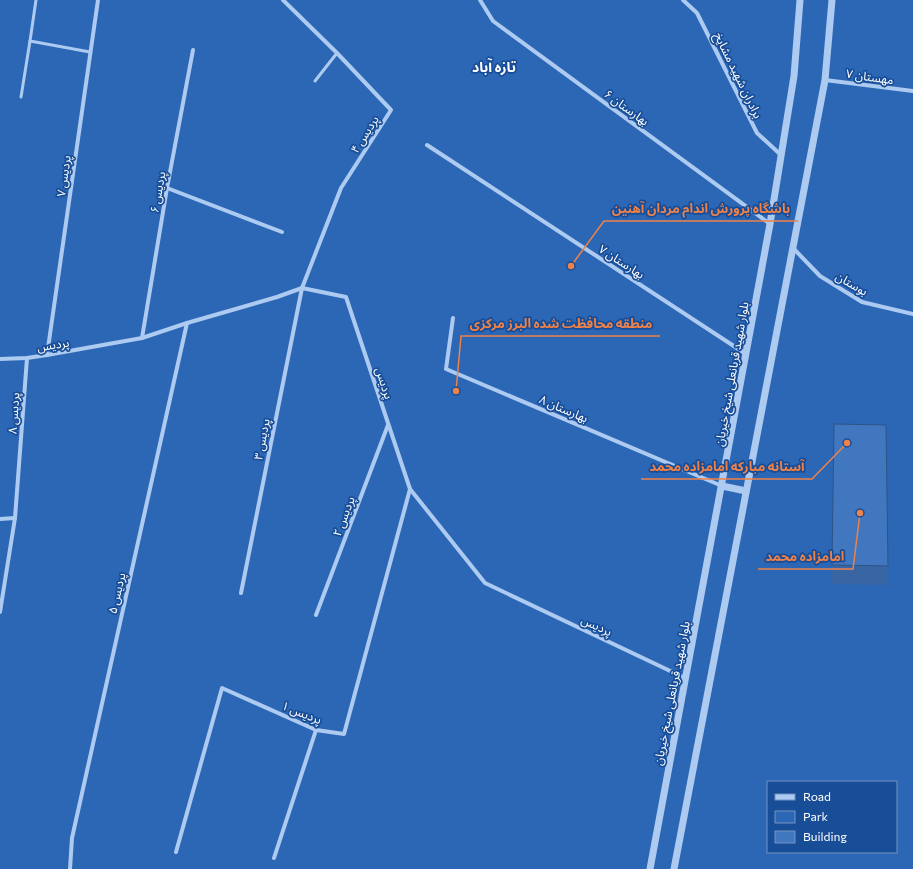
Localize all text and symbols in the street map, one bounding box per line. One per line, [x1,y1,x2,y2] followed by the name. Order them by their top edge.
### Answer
[709,30,766,122] street label: برادران شهید مشایخ
[472,58,516,76] district label: تازه آباد
[845,66,895,87] street label: مهستان ۷
[601,86,652,129] street label: بهارستان ۶
[347,113,383,157] street label: پردیس ۴
[53,154,75,198] street label: پردیس ۷
[146,170,170,214] street label: پردیس ۶
[604,196,798,221] callout: باشگاه پرورش اندام مردان آهنین
[612,200,790,218] text: باشگاه پرورش اندام مردان آهنین
[596,241,647,282] street label: بهارستان ۷
[833,268,870,299] street label: بوستان
[711,301,754,448] street label: بلوار شهید قربانعلی شیخ خیریان
[461,311,660,336] callout: منطقه محافظت شده البرز مرکزی
[470,315,652,331] text: منطقه محافظت شده البرز مرکزی
[36,335,71,356] street label: پردیس
[371,365,397,401] street label: پردیس
[537,391,590,425] street label: بهارستان ۸
[5,392,24,434] street label: پردیس ۸
[250,417,274,461] street label: پردیس ۳
[641,454,812,479] callout: آستانه مبارکه امامزاده محمد
[649,458,805,474] text: آستانه مبارکه امامزاده محمد
[329,494,359,539] street label: پردیس ۲
[758,544,853,569] callout: امامزاده محمد
[766,548,844,564] text: امامزاده محمد
[104,571,130,615] street label: پردیس ۵
[578,612,615,640] street label: پردیس
[650,620,695,767] street label: بلوار شهید قربانعلی شیخ خیریان
[279,698,324,728] street label: پردیس ۱
[767,781,897,853] legend
[803,789,831,803] text: Road
[803,809,829,823] text: Park
[803,829,847,843] text: Building

